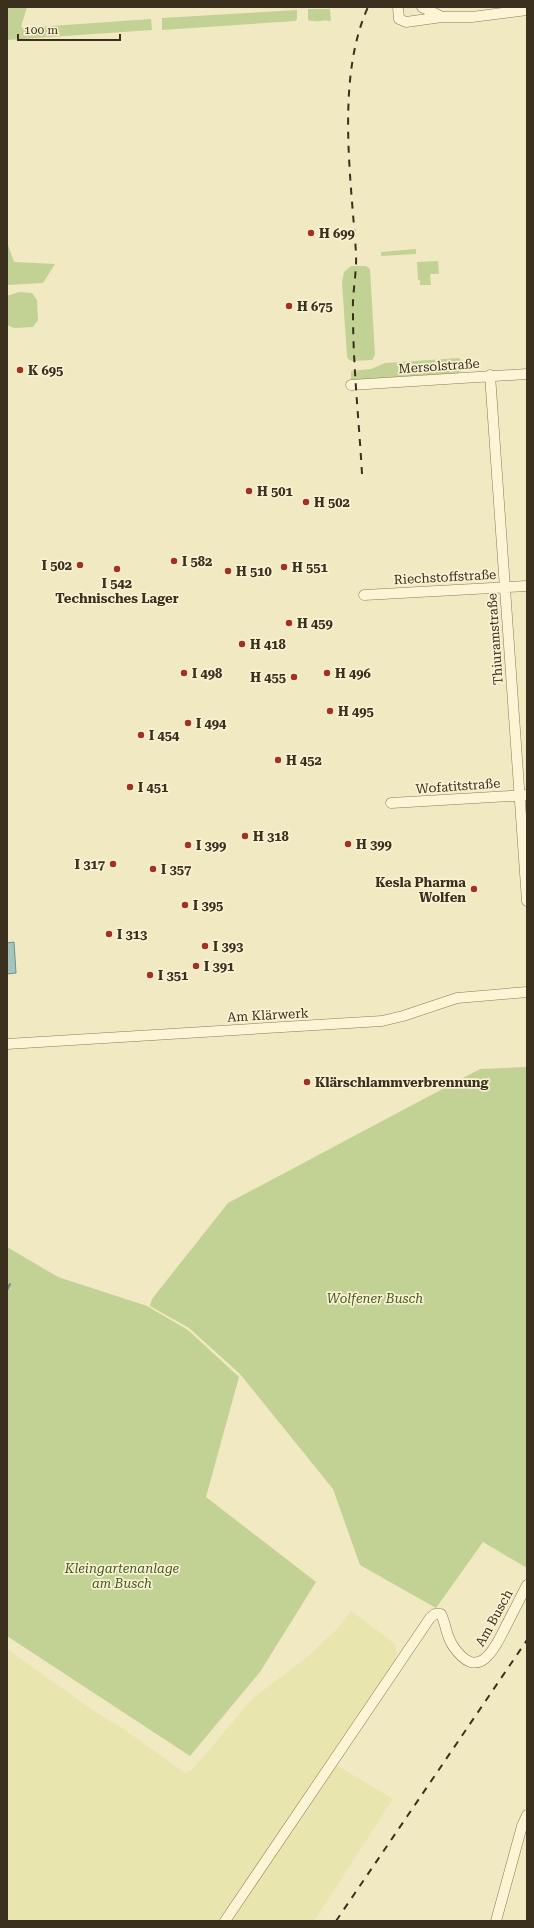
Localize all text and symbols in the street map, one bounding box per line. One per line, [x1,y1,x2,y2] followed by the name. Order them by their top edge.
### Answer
[18,16,120,42] scale bar
[24,23,58,37] text: 100 m
[319,226,355,241] place label: H 699
[306,228,316,238] marker: H 699
[297,299,333,314] place label: H 675
[284,301,294,311] marker: H 675
[398,356,480,376] street label: Mersolstraße
[28,363,63,378] place label: K 695
[15,365,25,375] marker: K 695
[257,484,293,499] place label: H 501
[244,486,254,496] marker: H 501
[314,495,350,510] place label: H 502
[301,497,311,507] marker: H 502
[182,554,212,569] place label: I 582
[169,556,179,566] marker: I 582
[42,558,72,573] place label: I 502
[75,560,85,570] marker: I 502
[292,560,328,575] place label: H 551
[279,562,289,572] marker: H 551
[112,564,122,574] marker: I 542 Technisches Lager
[236,564,272,579] place label: H 510
[223,566,233,576] marker: H 510
[393,567,497,587] street label: Riechstoffstraße
[55,576,179,606] place label: I 542 Technisches Lager
[484,593,506,685] street label: Thiuramstraße
[297,616,333,631] place label: H 459
[284,618,294,628] marker: H 459
[250,637,287,652] place label: H 418
[237,639,247,649] marker: H 418
[192,666,223,681] place label: I 498
[335,666,371,681] place label: H 496
[179,668,189,678] marker: I 498
[322,668,332,678] marker: H 496
[250,670,286,685] place label: H 455
[289,672,299,682] marker: H 455
[338,704,374,719] place label: H 495
[325,706,335,716] marker: H 495
[196,716,227,731] place label: I 494
[183,718,193,728] marker: I 494
[149,728,180,743] place label: I 454
[136,730,146,740] marker: I 454
[286,753,322,768] place label: H 452
[273,755,283,765] marker: H 452
[415,776,501,796] street label: Wofatitstraße
[138,780,168,795] place label: I 451
[125,782,135,792] marker: I 451
[253,829,290,844] place label: H 318
[240,831,250,841] marker: H 318
[356,837,392,852] place label: H 399
[196,838,226,853] place label: I 399
[343,839,353,849] marker: H 399
[183,840,193,850] marker: I 399
[75,857,105,872] place label: I 317
[108,859,118,869] marker: I 317
[161,862,191,877] place label: I 357
[148,864,158,874] marker: I 357
[375,875,466,905] place label: Kesla Pharma Wolfen
[469,884,479,894] marker: Kesla Pharma Wolfen
[193,898,223,913] place label: I 395
[180,900,190,910] marker: I 395
[117,927,147,942] place label: I 313
[104,929,114,939] marker: I 313
[213,939,243,954] place label: I 393
[200,941,210,951] marker: I 393
[204,959,234,974] place label: I 391
[191,961,201,971] marker: I 391
[158,968,188,983] place label: I 351
[145,970,155,980] marker: I 351
[227,1005,309,1025] street label: Am Klärwerk
[315,1075,488,1090] place label: Klärschlammverbrennung
[302,1077,312,1087] marker: Klärschlammverbrennung
[327,1291,423,1306] park label: Wolfener Busch
[64,1561,180,1591] park label: Kleingartenanlage am Busch
[472,1586,516,1649] street label: Am Busch

